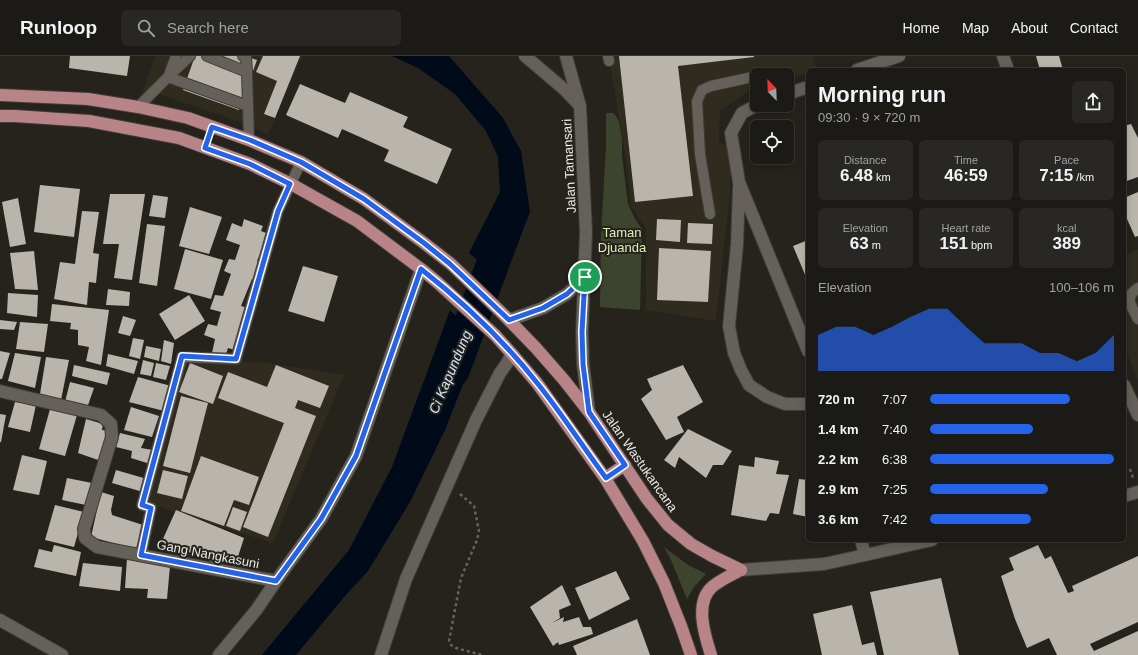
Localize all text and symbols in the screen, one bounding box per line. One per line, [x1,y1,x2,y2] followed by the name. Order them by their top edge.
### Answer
[121,10,401,46] search box
[20,17,97,38] text: Runloop
[135,17,157,39] icon: search
[167,19,249,36] text: Search here
[903,20,940,36] text: Home
[962,20,989,36] text: Map
[1011,20,1048,36] text: About
[1070,20,1118,36] text: Contact
[750,68,794,112] north arrow
[750,68,794,164] map controls
[1072,81,1114,123] button: share
[818,82,946,107] text: Morning run
[818,110,920,125] text: 09:30 · 9 × 720 m
[559,118,579,214] street label: Jalan Tamansari
[750,120,794,164] button: locate
[844,154,887,166] text: Distance
[954,154,978,166] text: Time
[1054,154,1079,166] text: Pace
[840,166,873,185] text: 6.48
[944,166,988,185] text: 46:59
[1039,166,1073,185] text: 7:15
[873,171,891,183] text: km
[1073,171,1094,183] text: /km
[843,222,888,234] text: Elevation
[942,222,990,234] text: Heart rate
[1057,222,1076,234] text: kcal
[598,225,647,255] park label: Taman Djuanda
[850,234,869,253] text: 63
[940,234,968,253] text: 151
[1052,234,1081,253] text: 389
[869,239,881,251] text: m
[968,239,992,251] text: bpm
[568,260,602,294] pin
[574,266,596,288] icon: arrive
[818,280,871,295] text: Elevation
[1049,280,1114,295] text: 100–106 m
[425,328,475,416] water label: Ci Kapundung
[818,392,855,407] text: 720 m
[882,392,907,407] text: 7:07
[599,407,681,515] street label: Jalan Wastukancana
[818,422,858,437] text: 1.4 km
[882,422,907,437] text: 7:40
[818,452,858,467] text: 2.2 km
[882,452,907,467] text: 6:38
[818,482,858,497] text: 2.9 km
[882,482,907,497] text: 7:25
[818,512,858,527] text: 3.6 km
[882,512,907,527] text: 7:42
[155,537,261,571] street label: Gang Nangkasuni

